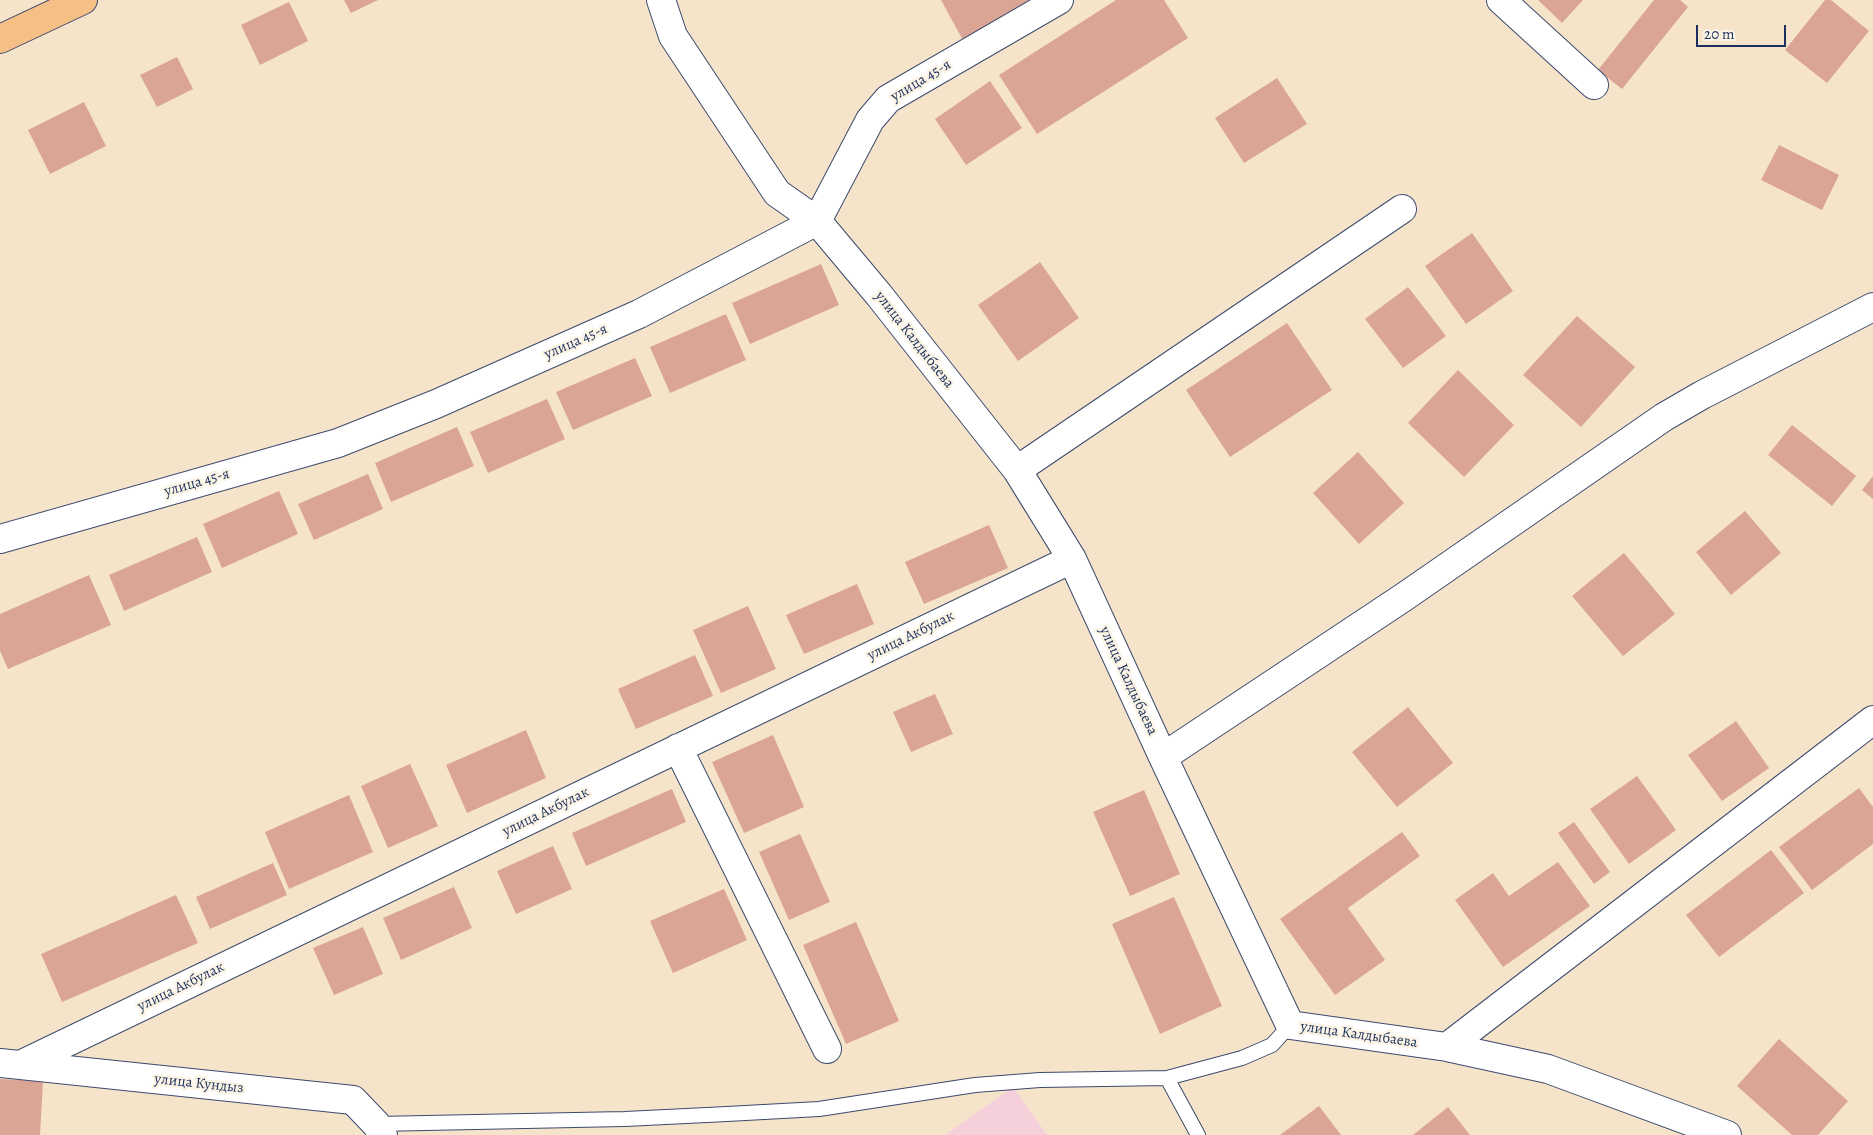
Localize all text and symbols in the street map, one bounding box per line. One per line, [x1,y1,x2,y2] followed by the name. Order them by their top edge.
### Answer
[1698,15,1788,47] scale bar
[1704,24,1735,44] text: 20 m
[888,56,954,106] street label: улица 45-я
[871,288,957,392] street label: улица Калдыбаева
[542,320,610,364] street label: улица 45-я
[162,465,232,501] street label: улица 45-я
[865,607,957,665] street label: улица Акбулак
[1095,624,1161,738] street label: улица Калдыбаева
[500,783,592,841] street label: улица Акбулак
[135,958,227,1016] street label: улица Акбулак
[1299,1018,1419,1052] street label: улица Калдыбаева
[153,1070,245,1098] street label: улица Кундыз

